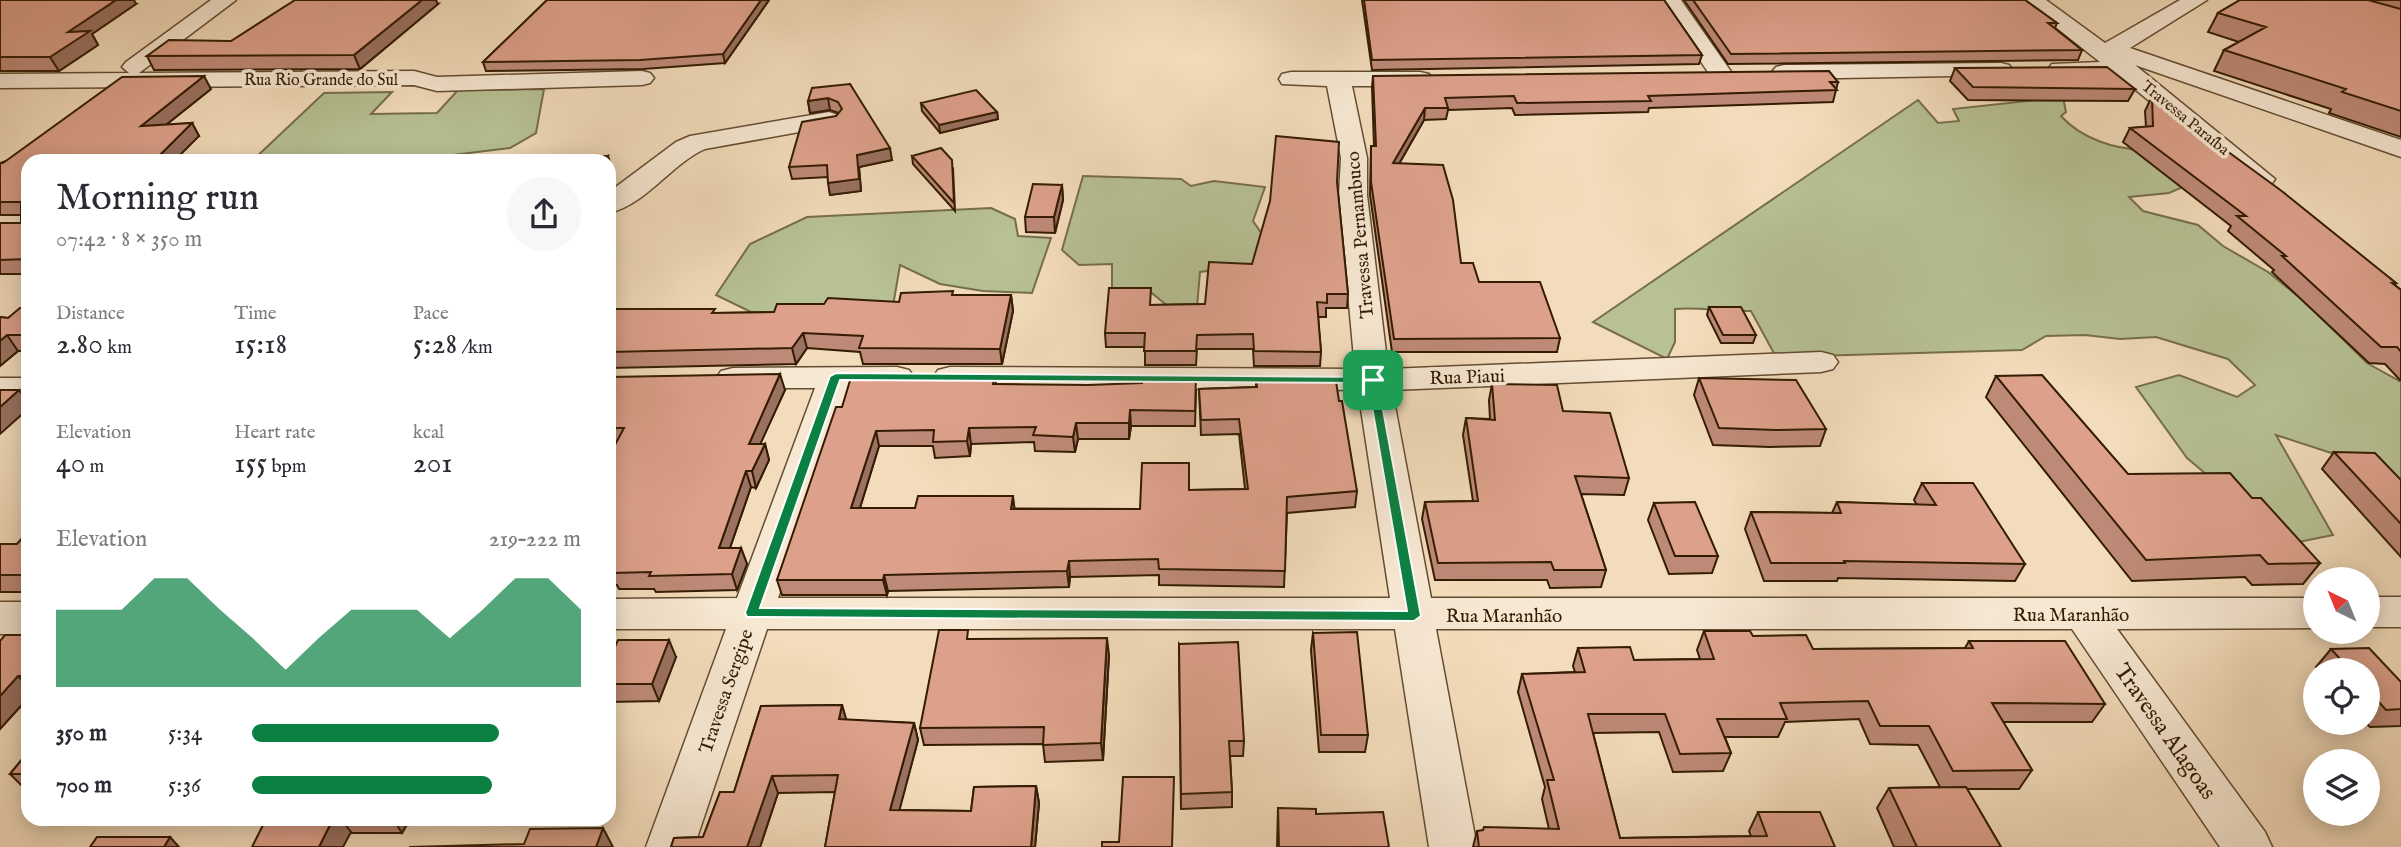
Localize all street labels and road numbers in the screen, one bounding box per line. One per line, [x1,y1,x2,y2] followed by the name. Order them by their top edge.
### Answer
[244,71,399,91] street label: Rua Rio Grande do Sul
[2137,77,2233,160] street label: Travessa Paraíba
[1342,150,1380,319] street label: Travessa Pernambuco
[1429,365,1505,391] street label: Rua Piaui
[2013,604,2129,628] street label: Rua Maranhão
[1446,605,1562,629] street label: Rua Maranhão
[694,626,759,757] street label: Travessa Sergipe
[2107,658,2222,806] street label: Travessa Alagoas

